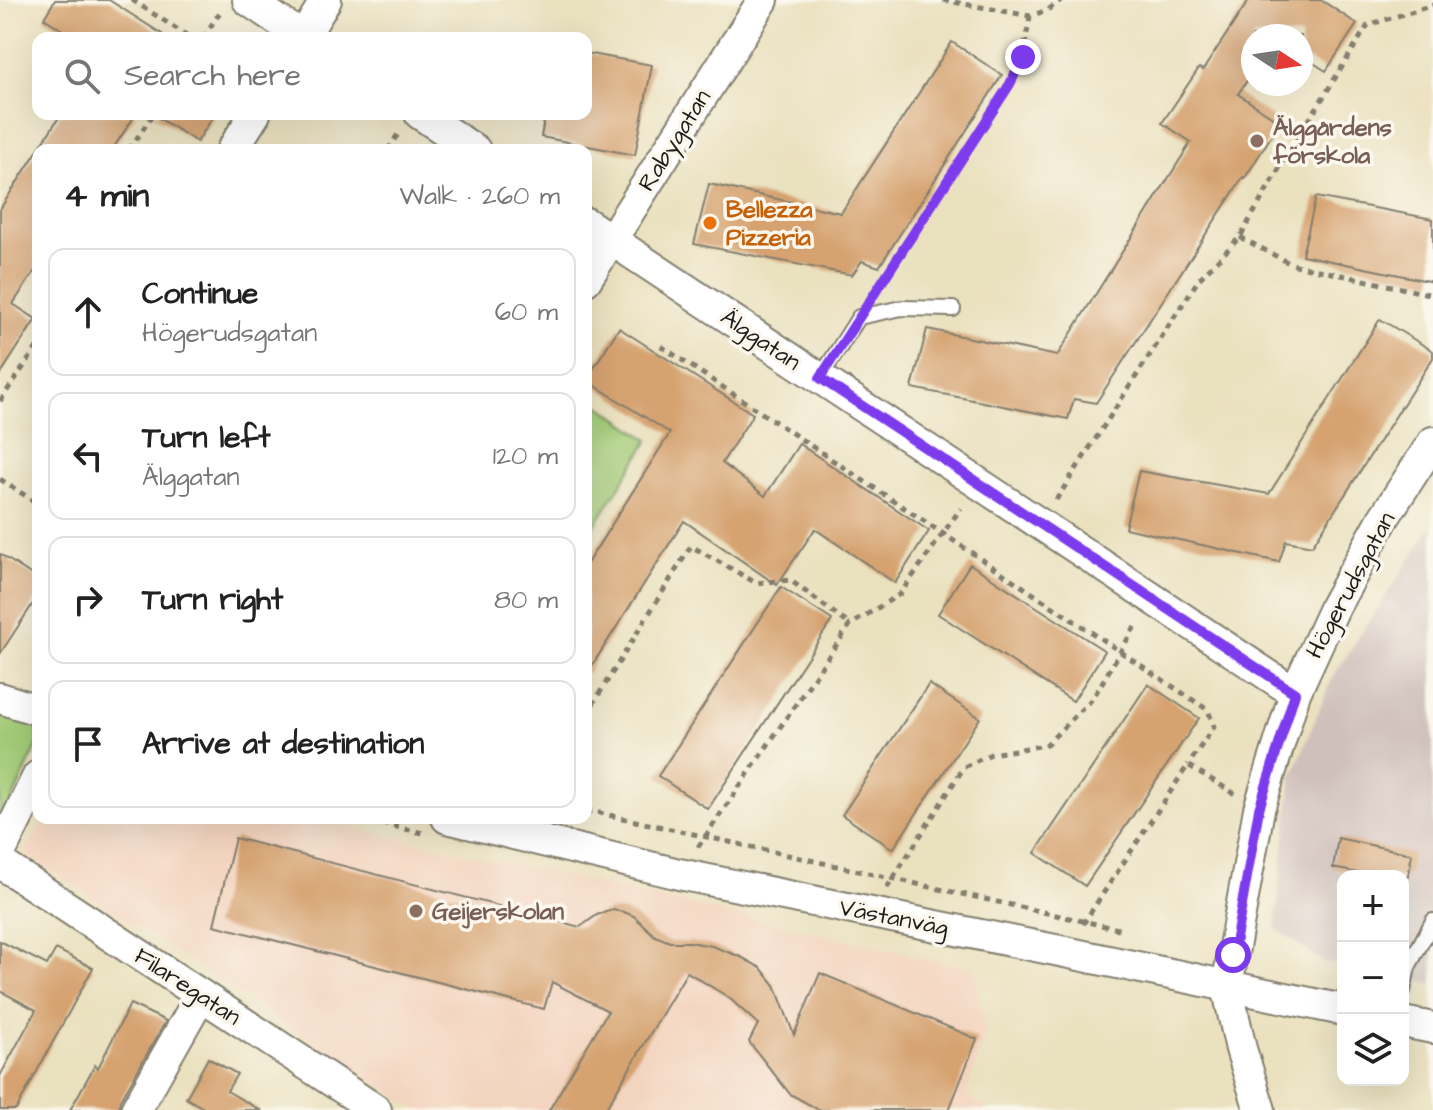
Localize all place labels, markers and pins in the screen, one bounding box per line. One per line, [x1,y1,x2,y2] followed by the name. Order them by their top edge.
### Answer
[1272,111,1392,173] place label: Älggårdens förskola
[1248,132,1266,150] marker: Älggårdens förskola
[726,193,813,255] place label: Bellezza Pizzeria
[701,214,719,232] marker: Bellezza Pizzeria
[432,895,564,929] place label: Geijerskolan
[407,902,425,920] marker: Geijerskolan

